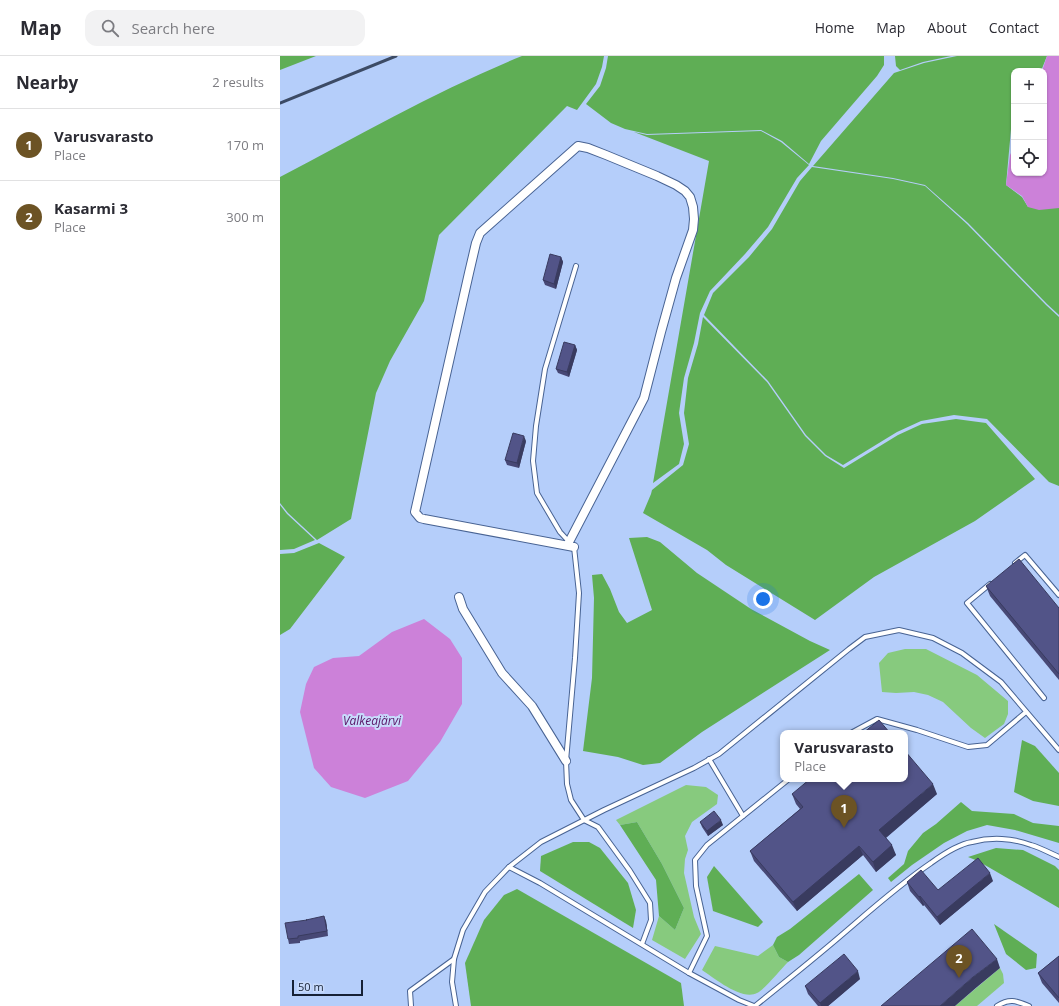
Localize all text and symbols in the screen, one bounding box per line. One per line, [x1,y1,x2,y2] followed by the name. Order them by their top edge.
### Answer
[85,10,365,46] search box
[20,15,61,41] text: Map
[99,17,121,39] icon: search
[131,18,215,38] text: Search here
[815,18,854,37] text: Home
[876,18,905,37] text: Map
[927,18,967,37] text: About
[989,18,1039,37] text: Contact
[1011,68,1047,176] map controls
[1011,68,1047,104] button: +
[16,71,78,94] text: Nearby
[212,73,264,91] text: 2 results
[1011,104,1047,140] button: −
[54,126,154,146] text: Varusvarasto
[25,136,33,154] text: 1
[226,136,264,154] text: 170 m
[1011,140,1047,176] button: locate
[54,146,86,164] text: Place
[54,198,128,218] text: Kasarmi 3
[25,208,33,226] text: 2
[226,208,264,226] text: 300 m
[54,218,86,236] text: Place
[753,589,773,609] your location
[343,712,402,729] water label: Valkeajärvi
[780,730,908,782] popup
[794,737,894,757] text: Varusvarasto
[794,757,826,775] text: Place
[831,795,857,828] pin: 1
[946,945,972,978] pin: 2
[292,978,363,997] scale bar
[298,979,324,994] text: 50 m

